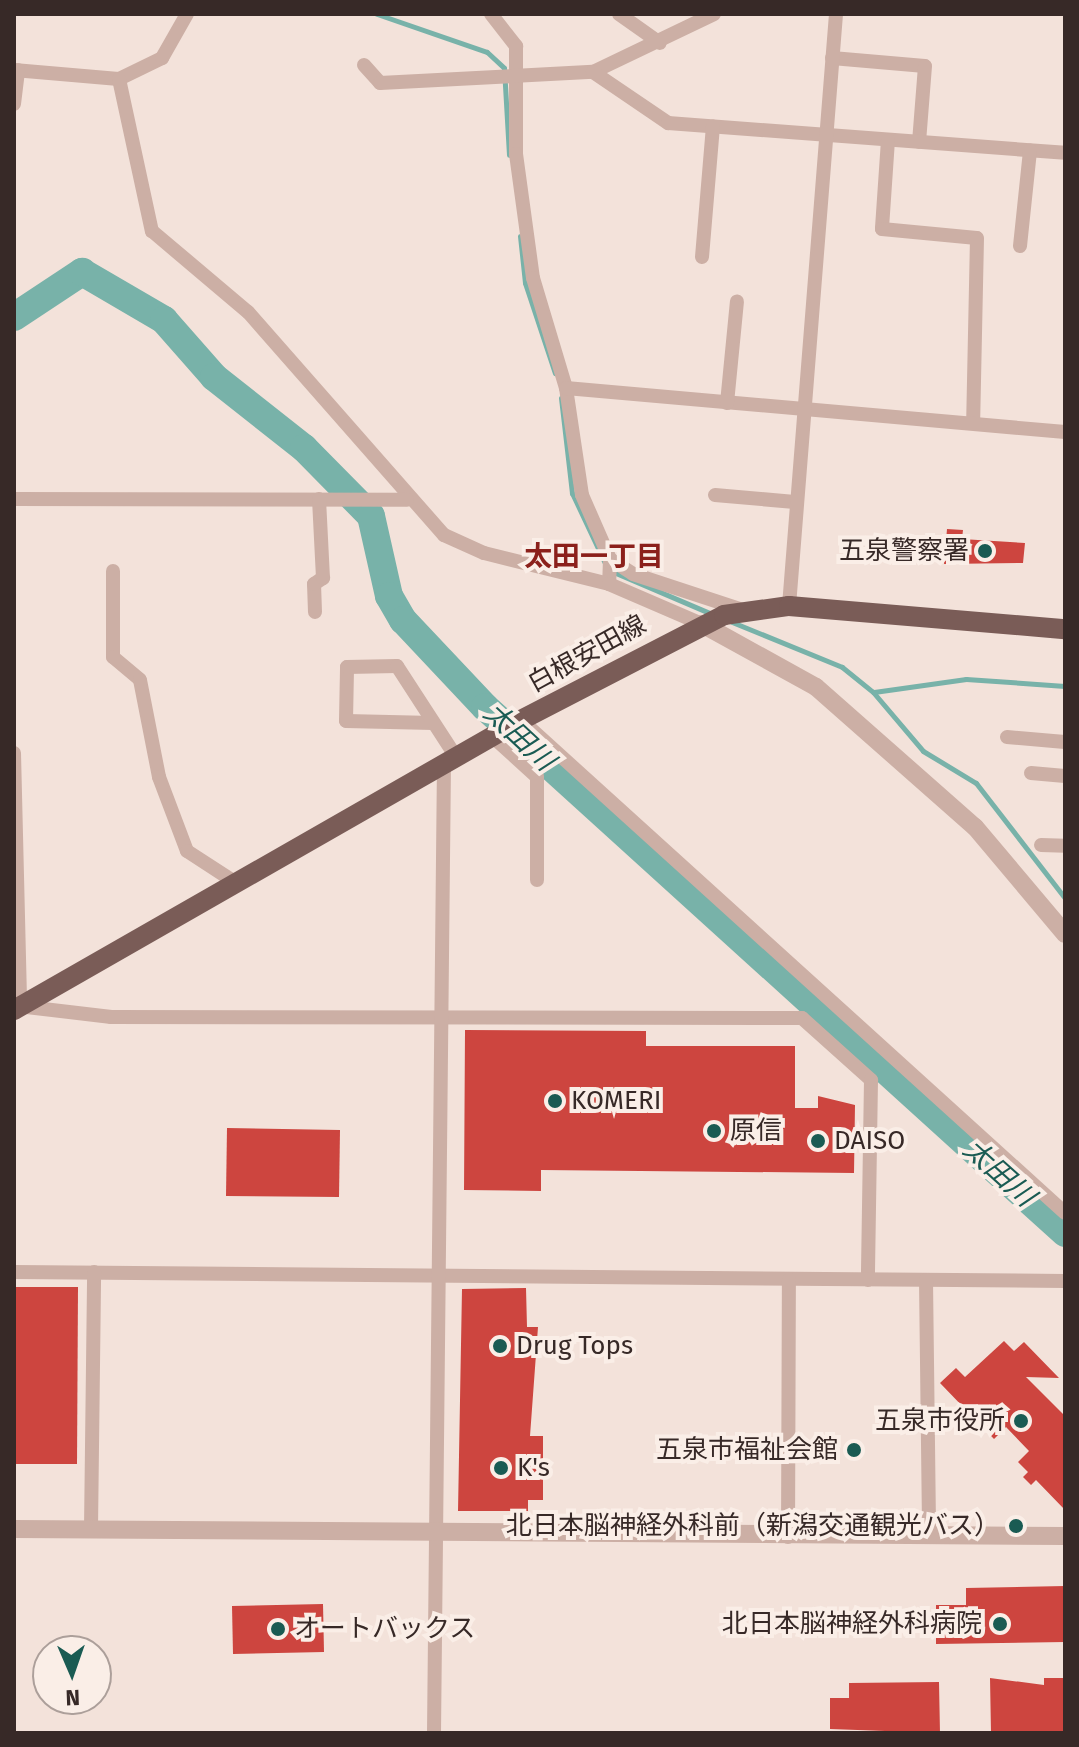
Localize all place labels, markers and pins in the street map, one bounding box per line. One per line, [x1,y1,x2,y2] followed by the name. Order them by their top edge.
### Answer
[839,535,969,567] place label: 五泉警察署
[976,542,994,560] marker: 五泉警察署
[571,1085,661,1117] place label: KOMERI
[546,1092,564,1110] marker: KOMERI
[730,1115,782,1147] place label: 原信
[705,1122,723,1140] marker: 原信
[834,1125,905,1157] place label: DAISO
[809,1132,827,1150] marker: DAISO
[516,1330,633,1362] place label: Drug Tops
[491,1337,509,1355] marker: Drug Tops
[875,1405,1005,1437] place label: 五泉市役所
[1012,1412,1030,1430] marker: 五泉市役所
[656,1434,838,1466] place label: 五泉市福祉会館
[845,1441,863,1459] marker: 五泉市福祉会館
[517,1452,550,1484] place label: K's
[492,1459,510,1477] marker: K's
[506,1510,1000,1542] place label: 北日本脳神経外科前（新潟交通観光バス）
[1007,1517,1025,1535] marker: 北日本脳神経外科前（新潟交通観光バス）
[722,1608,982,1640] place label: 北日本脳神経外科病院
[294,1613,476,1645] place label: オートバックス
[989,1613,1011,1635] marker: 北日本脳神経外科病院
[269,1620,287,1638] marker: オートバックス

